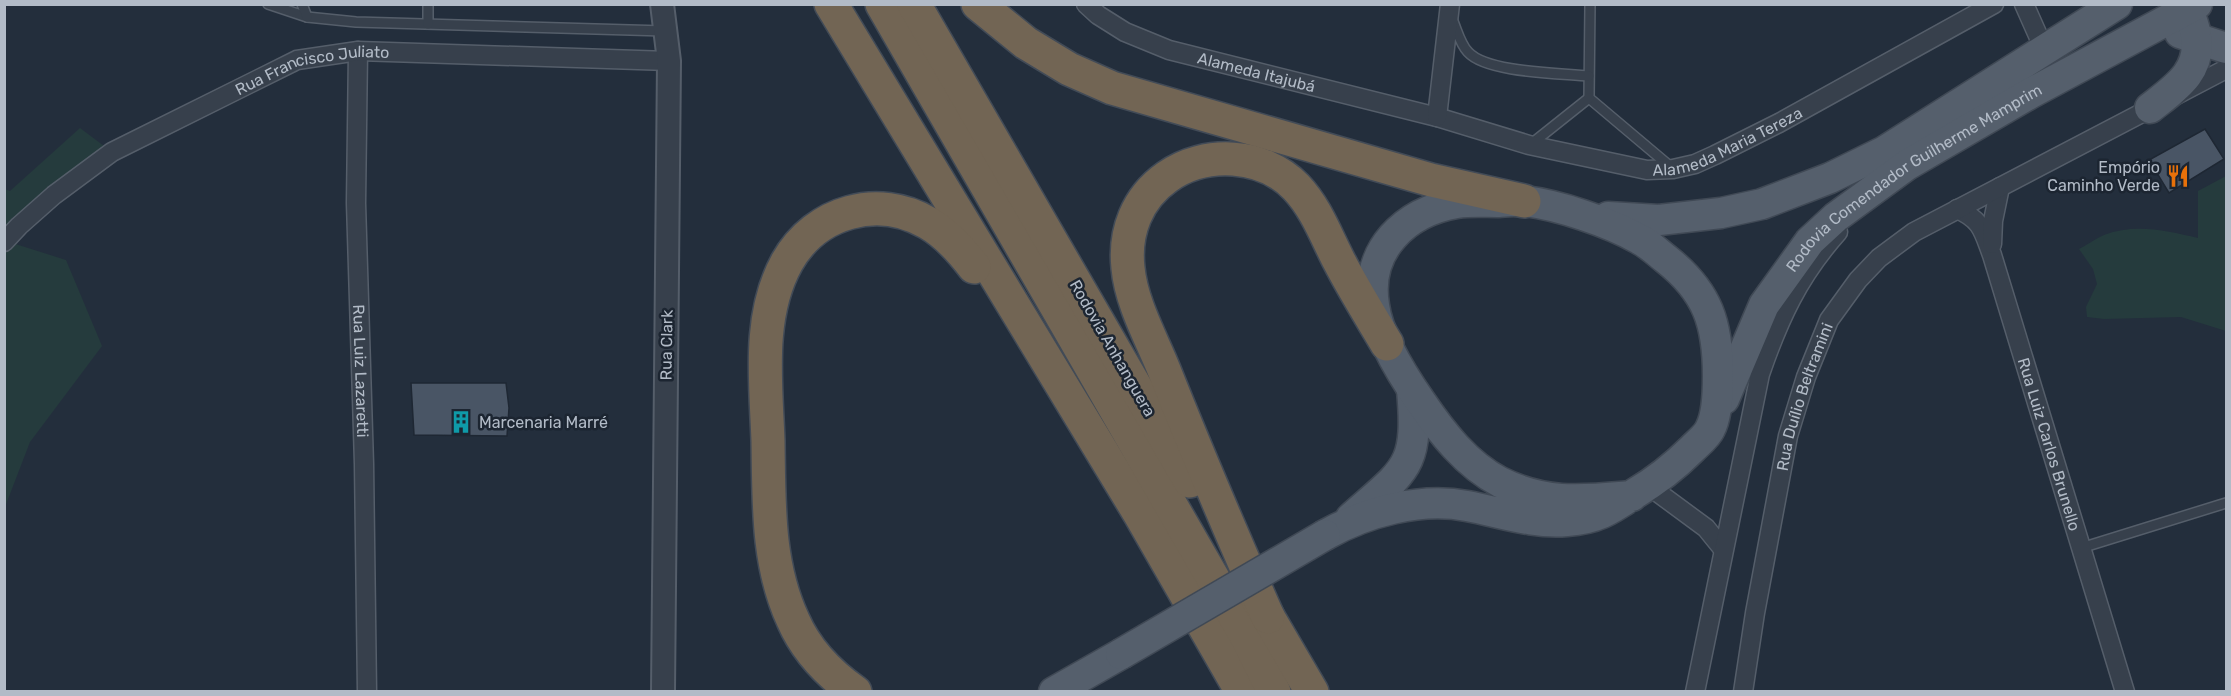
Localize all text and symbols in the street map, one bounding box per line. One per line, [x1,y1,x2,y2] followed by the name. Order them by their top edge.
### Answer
[232,42,390,99] street label: Rua Francisco Juliato
[1196,49,1317,96] street label: Alameda Itajubá
[1782,80,2045,276] street label: Rodovia Comendador Guilherme Mamprim
[1652,103,1806,180] street label: Alameda Maria Tereza
[2047,158,2160,195] place label: Empório Caminho Verde
[2165,163,2191,189] restaurant icon: Empório Caminho Verde
[1066,277,1159,420] street label: Rodovia Anhanguera
[349,304,372,438] street label: Rua Luiz Lazaretti
[656,309,677,380] street label: Rua Clark
[1773,320,1837,473] street label: Rua Duílio Beltramini
[2014,355,2084,533] street label: Rua Luiz Carlos Brunello
[448,409,474,435] building icon: Marcenaria Marré
[479,413,608,432] place label: Marcenaria Marré

